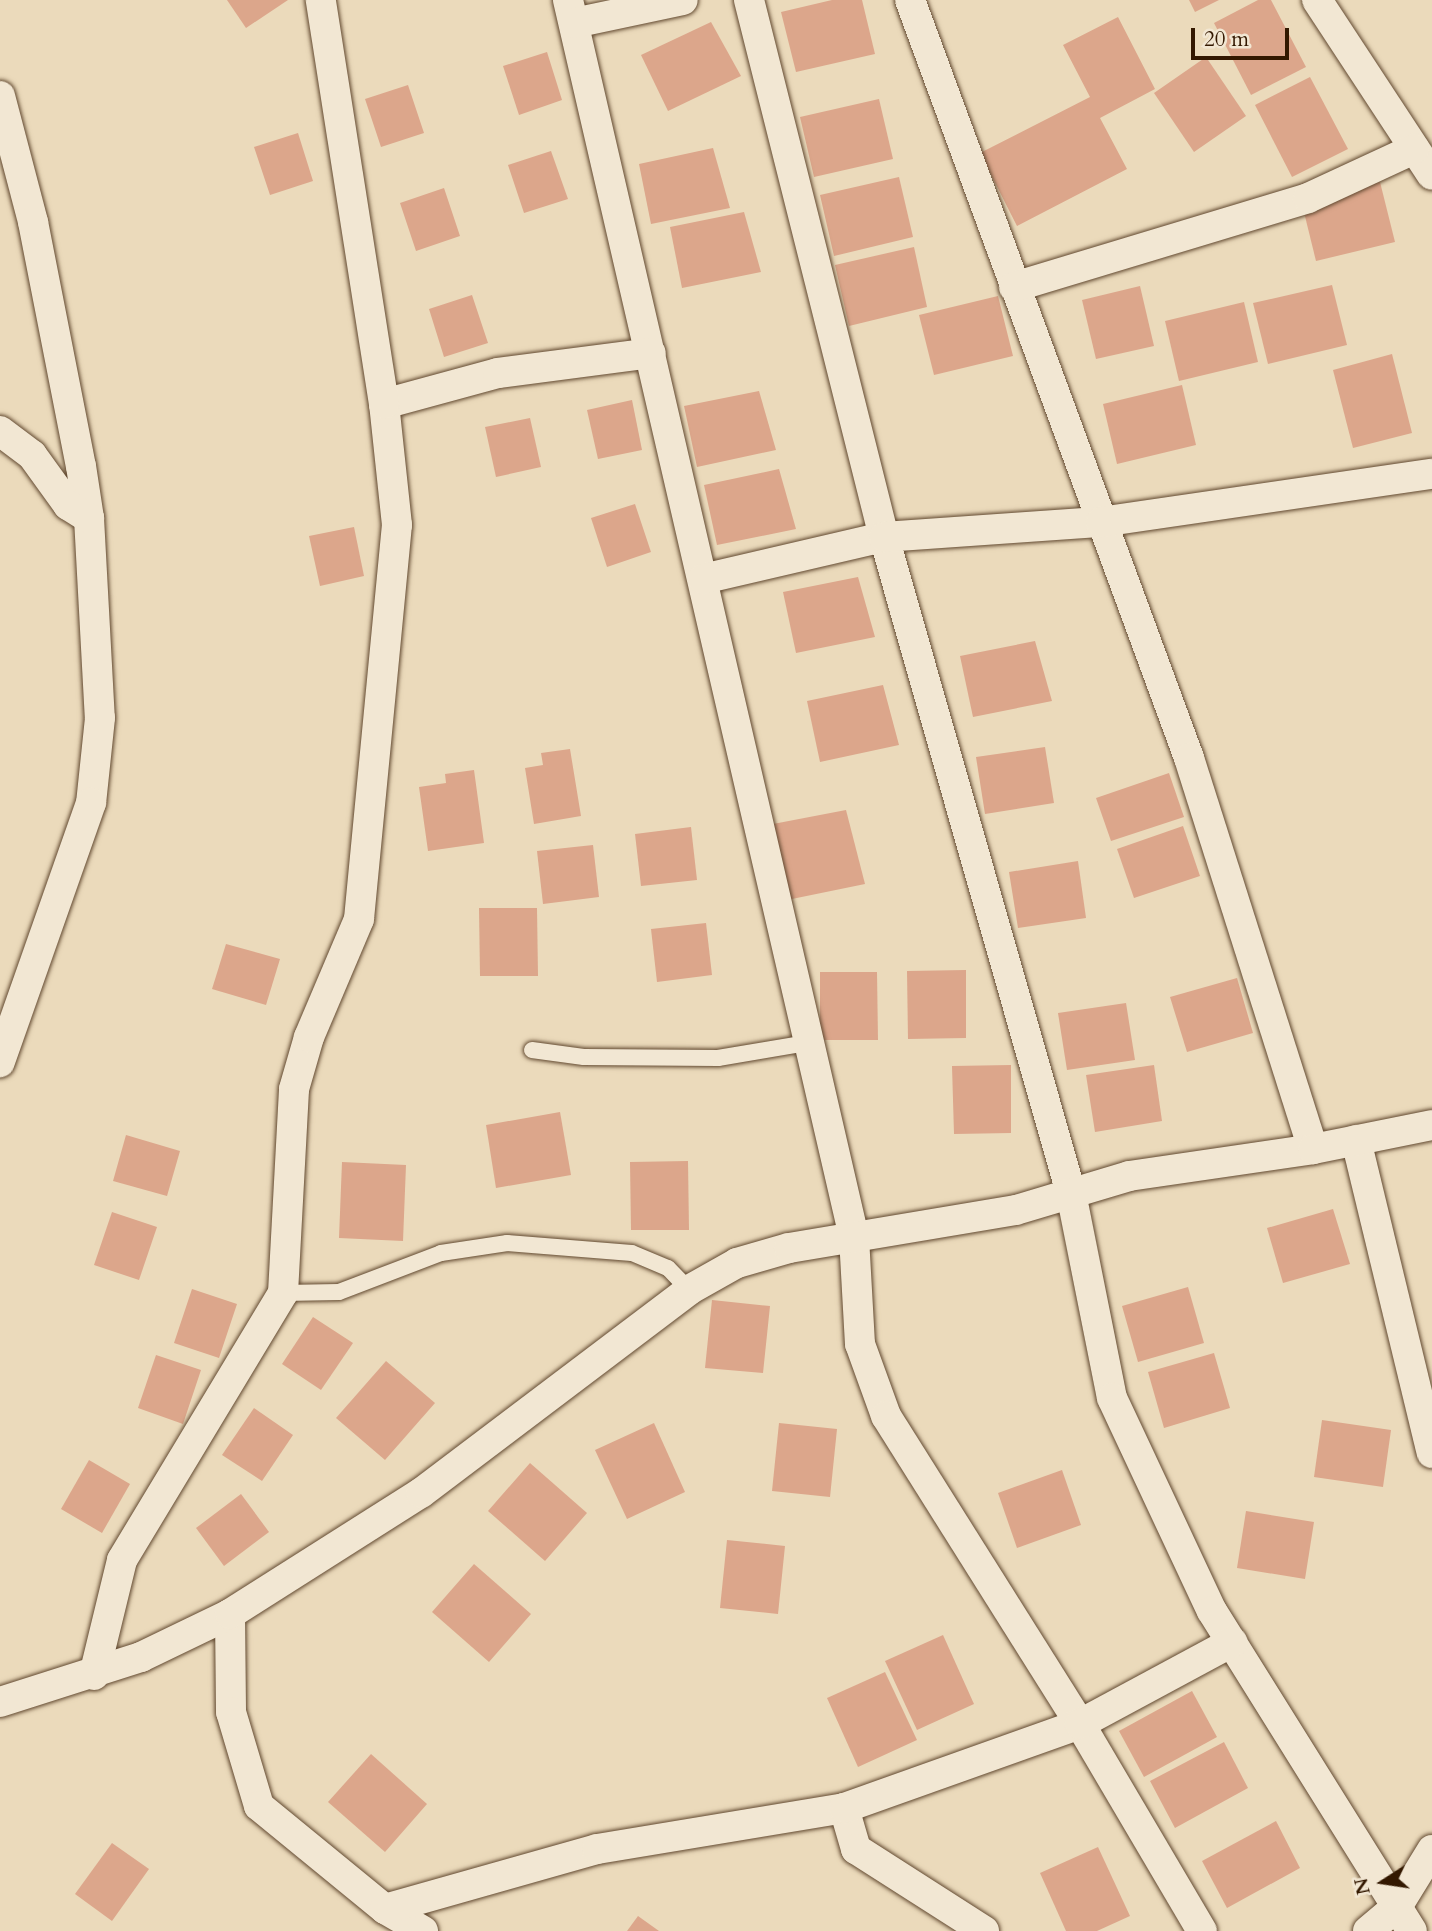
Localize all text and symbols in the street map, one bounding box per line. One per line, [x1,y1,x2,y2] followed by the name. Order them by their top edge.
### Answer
[1194,14,1292,58] scale bar
[1204,25,1249,54] text: 20 m
[1348,1847,1418,1917] north arrow
[1348,1876,1377,1897] text: N

